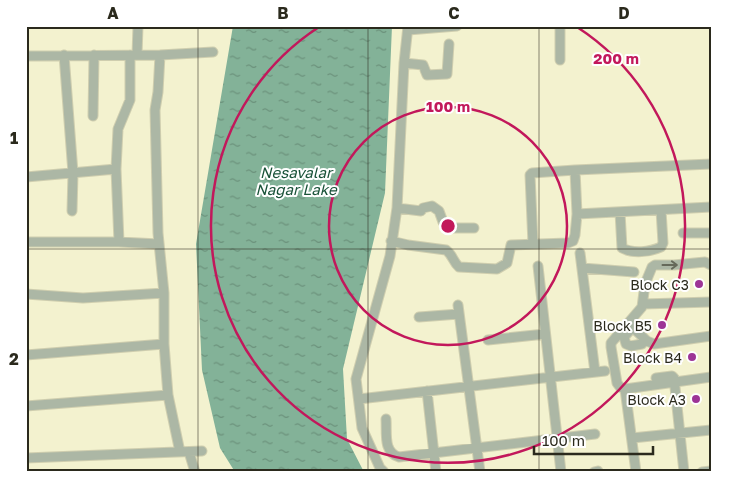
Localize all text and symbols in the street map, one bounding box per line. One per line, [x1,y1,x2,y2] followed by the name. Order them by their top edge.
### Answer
[107,3,119,23] text: A
[277,3,289,23] text: B
[448,3,460,23] text: C
[618,3,630,23] text: D
[593,49,639,67] text: 200 m
[426,97,470,115] text: 100 m
[10,128,18,148] text: 1
[255,163,338,199] water label: Nesavalar Nagar Lake
[439,217,457,235] centre of rings
[662,260,678,270] one-way arrow
[630,276,689,293] place label: Block C3
[693,278,705,290] marker: Block C3
[593,317,652,334] place label: Block B5
[656,319,668,331] marker: Block B5
[9,349,19,369] text: 2
[623,349,682,366] place label: Block B4
[686,351,698,363] marker: Block B4
[627,391,686,408] place label: Block A3
[690,393,702,405] marker: Block A3
[534,423,653,455] scale bar
[542,431,585,449] text: 100 m

